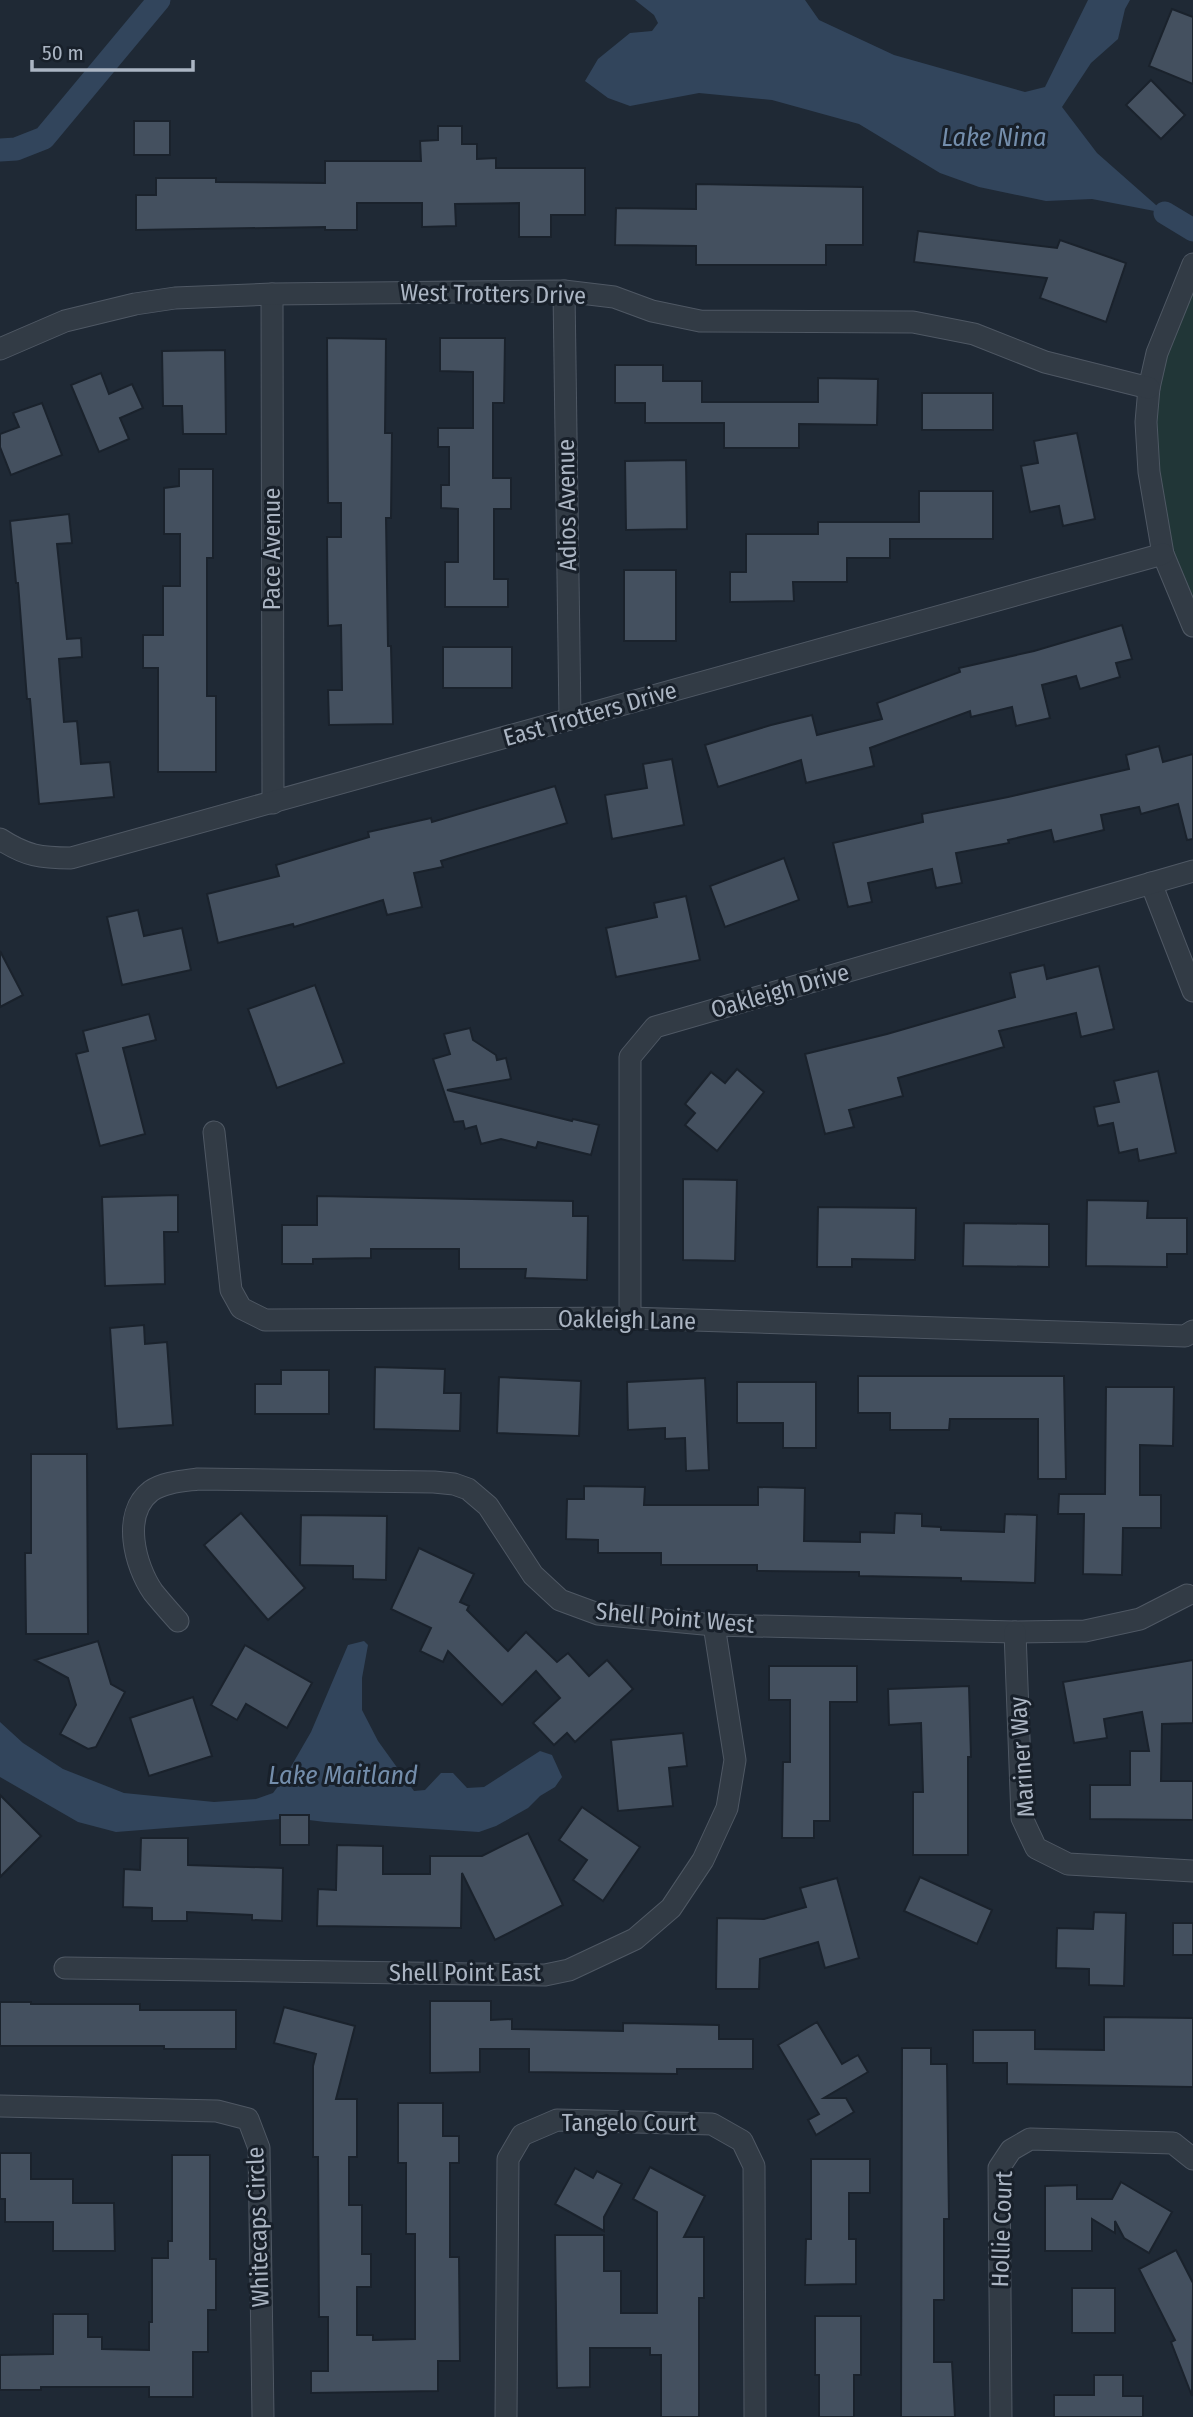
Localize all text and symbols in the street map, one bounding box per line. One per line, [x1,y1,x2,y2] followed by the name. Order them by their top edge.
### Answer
[32,28,192,72] scale bar
[42,40,84,66] text: 50 m
[942,122,1046,153] water label: Lake Nina
[400,278,586,310] street label: West Trotters Drive
[552,439,582,571] street label: Adios Avenue
[258,488,286,610] street label: Pace Avenue
[500,676,680,752] street label: East Trotters Drive
[708,958,852,1024] street label: Oakleigh Drive
[558,1305,696,1335] street label: Oakleigh Lane
[595,1597,756,1639] street label: Shell Point West
[1004,1695,1040,1818] street label: Mariner Way
[268,1760,418,1791] water label: Lake Maitland
[389,1959,541,1987] street label: Shell Point East
[562,2109,696,2137] street label: Tangelo Court
[241,2146,275,2308] street label: Whitecaps Circle
[986,2170,1018,2288] street label: Hollie Court

